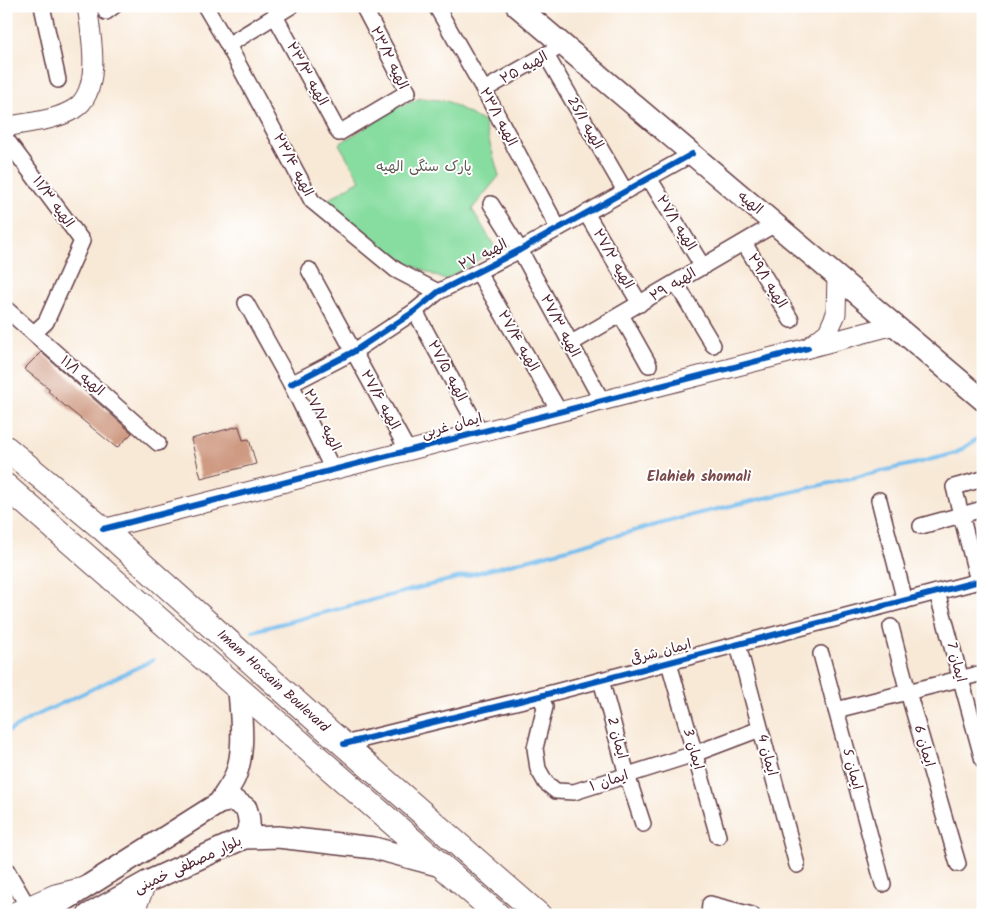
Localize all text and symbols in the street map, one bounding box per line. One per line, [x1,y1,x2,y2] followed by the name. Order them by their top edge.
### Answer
[364,23,414,93] street label: الهیه ۲۳/۲
[280,38,334,110] street label: الهیه ۲۳/۳
[496,46,552,90] street label: الهیه ۲۵
[473,84,523,150] street label: الهیه ۲۳/۱
[561,93,609,153] street label: الهیه 25/1
[267,129,319,201] street label: الهیه ۲۳/۴
[376,156,472,178] park label: پارک سنگی الهیه
[27,172,79,232] street label: الهیه ۱۱/۳
[733,186,767,220] street label: الهیه
[650,191,702,255] street label: الهیه ۲۷/۱
[587,225,639,293] street label: الهیه ۲۷/۲
[455,233,511,277] street label: الهیه ۲۷
[742,249,792,313] street label: الهیه ۲۹/۱
[645,262,701,308] street label: الهیه ۲۹
[534,291,586,361] street label: الهیه ۲۷/۳
[492,306,544,376] street label: الهیه ۲۷/۴
[422,336,472,406] street label: الهیه ۲۷/۵
[55,350,109,402] street label: الهیه ۱۱/۱
[355,366,405,434] street label: الهیه ۲۷/۶
[297,385,347,455] street label: الهیه ۲۷/۷
[419,407,485,445] street label: ایمان غربی
[647,465,752,489] district label: Elahieh shomali
[212,624,335,738] street label: Imam Hossain Boulevard
[628,633,694,671] street label: ایمان شرقی
[940,639,972,685] street label: ایمان 7
[601,715,633,761] street label: ایمان 2
[908,723,940,769] street label: ایمان 6
[677,725,709,773] street label: ایمان 3
[751,732,783,778] street label: ایمان 4
[836,746,868,792] street label: ایمان 5
[587,764,631,798] street label: ایمان ۱
[130,830,246,900] street label: بلوار مصطفی خمینی

